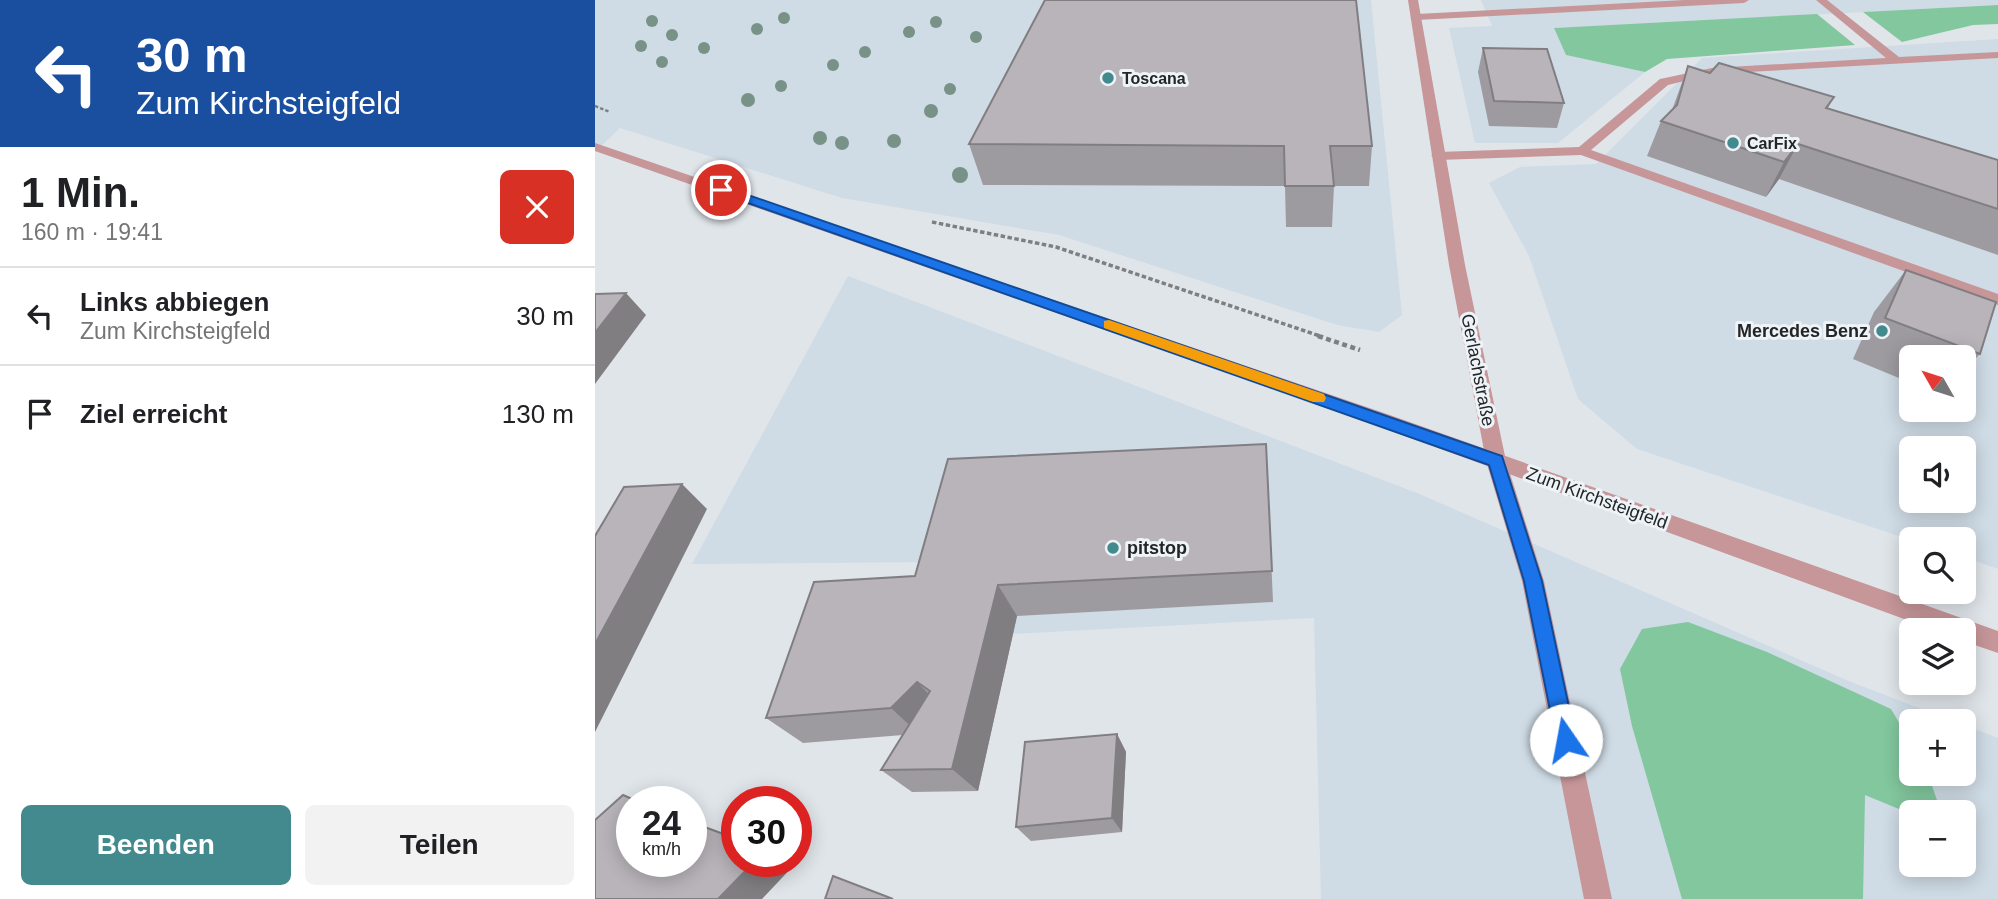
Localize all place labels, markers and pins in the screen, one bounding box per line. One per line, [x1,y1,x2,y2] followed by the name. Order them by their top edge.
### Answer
[1100,70,1116,86] marker: Toscana
[1122,70,1186,87] place label: Toscana
[1725,135,1741,151] marker: CarFix
[1747,135,1797,152] place label: CarFix
[691,160,751,220] pin
[1737,321,1868,341] place label: Mercedes Benz
[1874,323,1890,339] marker: Mercedes Benz
[1127,538,1187,558] place label: pitstop
[1105,540,1121,556] marker: pitstop

